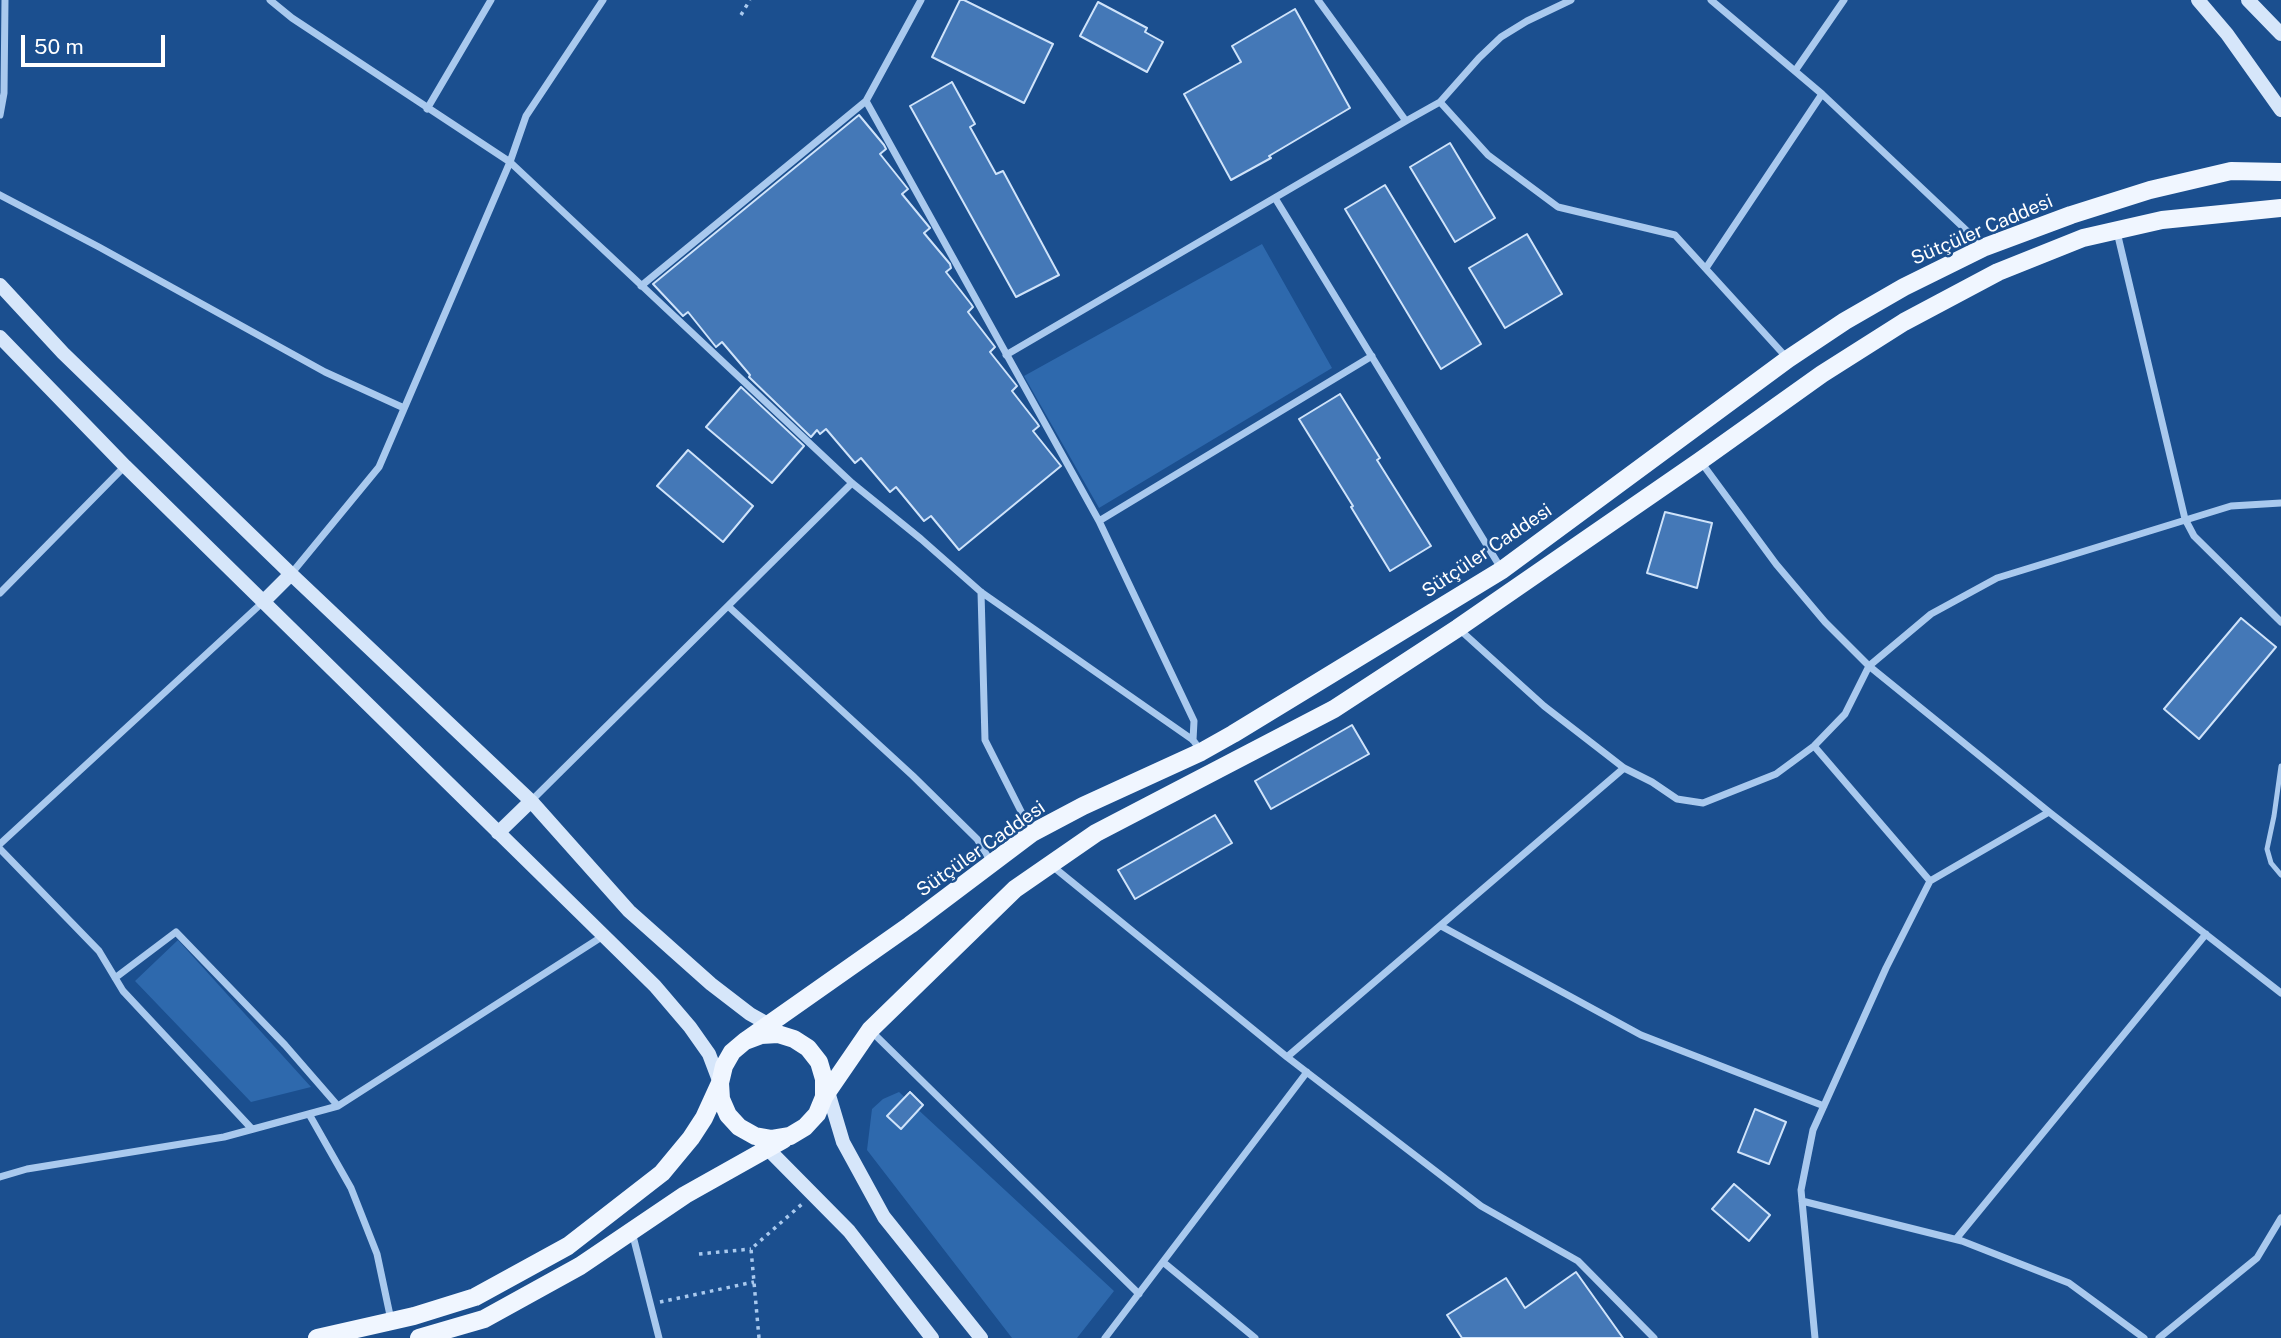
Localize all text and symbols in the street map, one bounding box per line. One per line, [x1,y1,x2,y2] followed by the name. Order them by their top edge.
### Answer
[24,21,168,65] scale bar
[34,34,84,59] text: 50 m
[1908,190,2056,270] street label: Sütçüler Caddesi
[1418,499,1556,603] street label: Sütçüler Caddesi
[912,796,1050,902] street label: Sütçüler Caddesi

